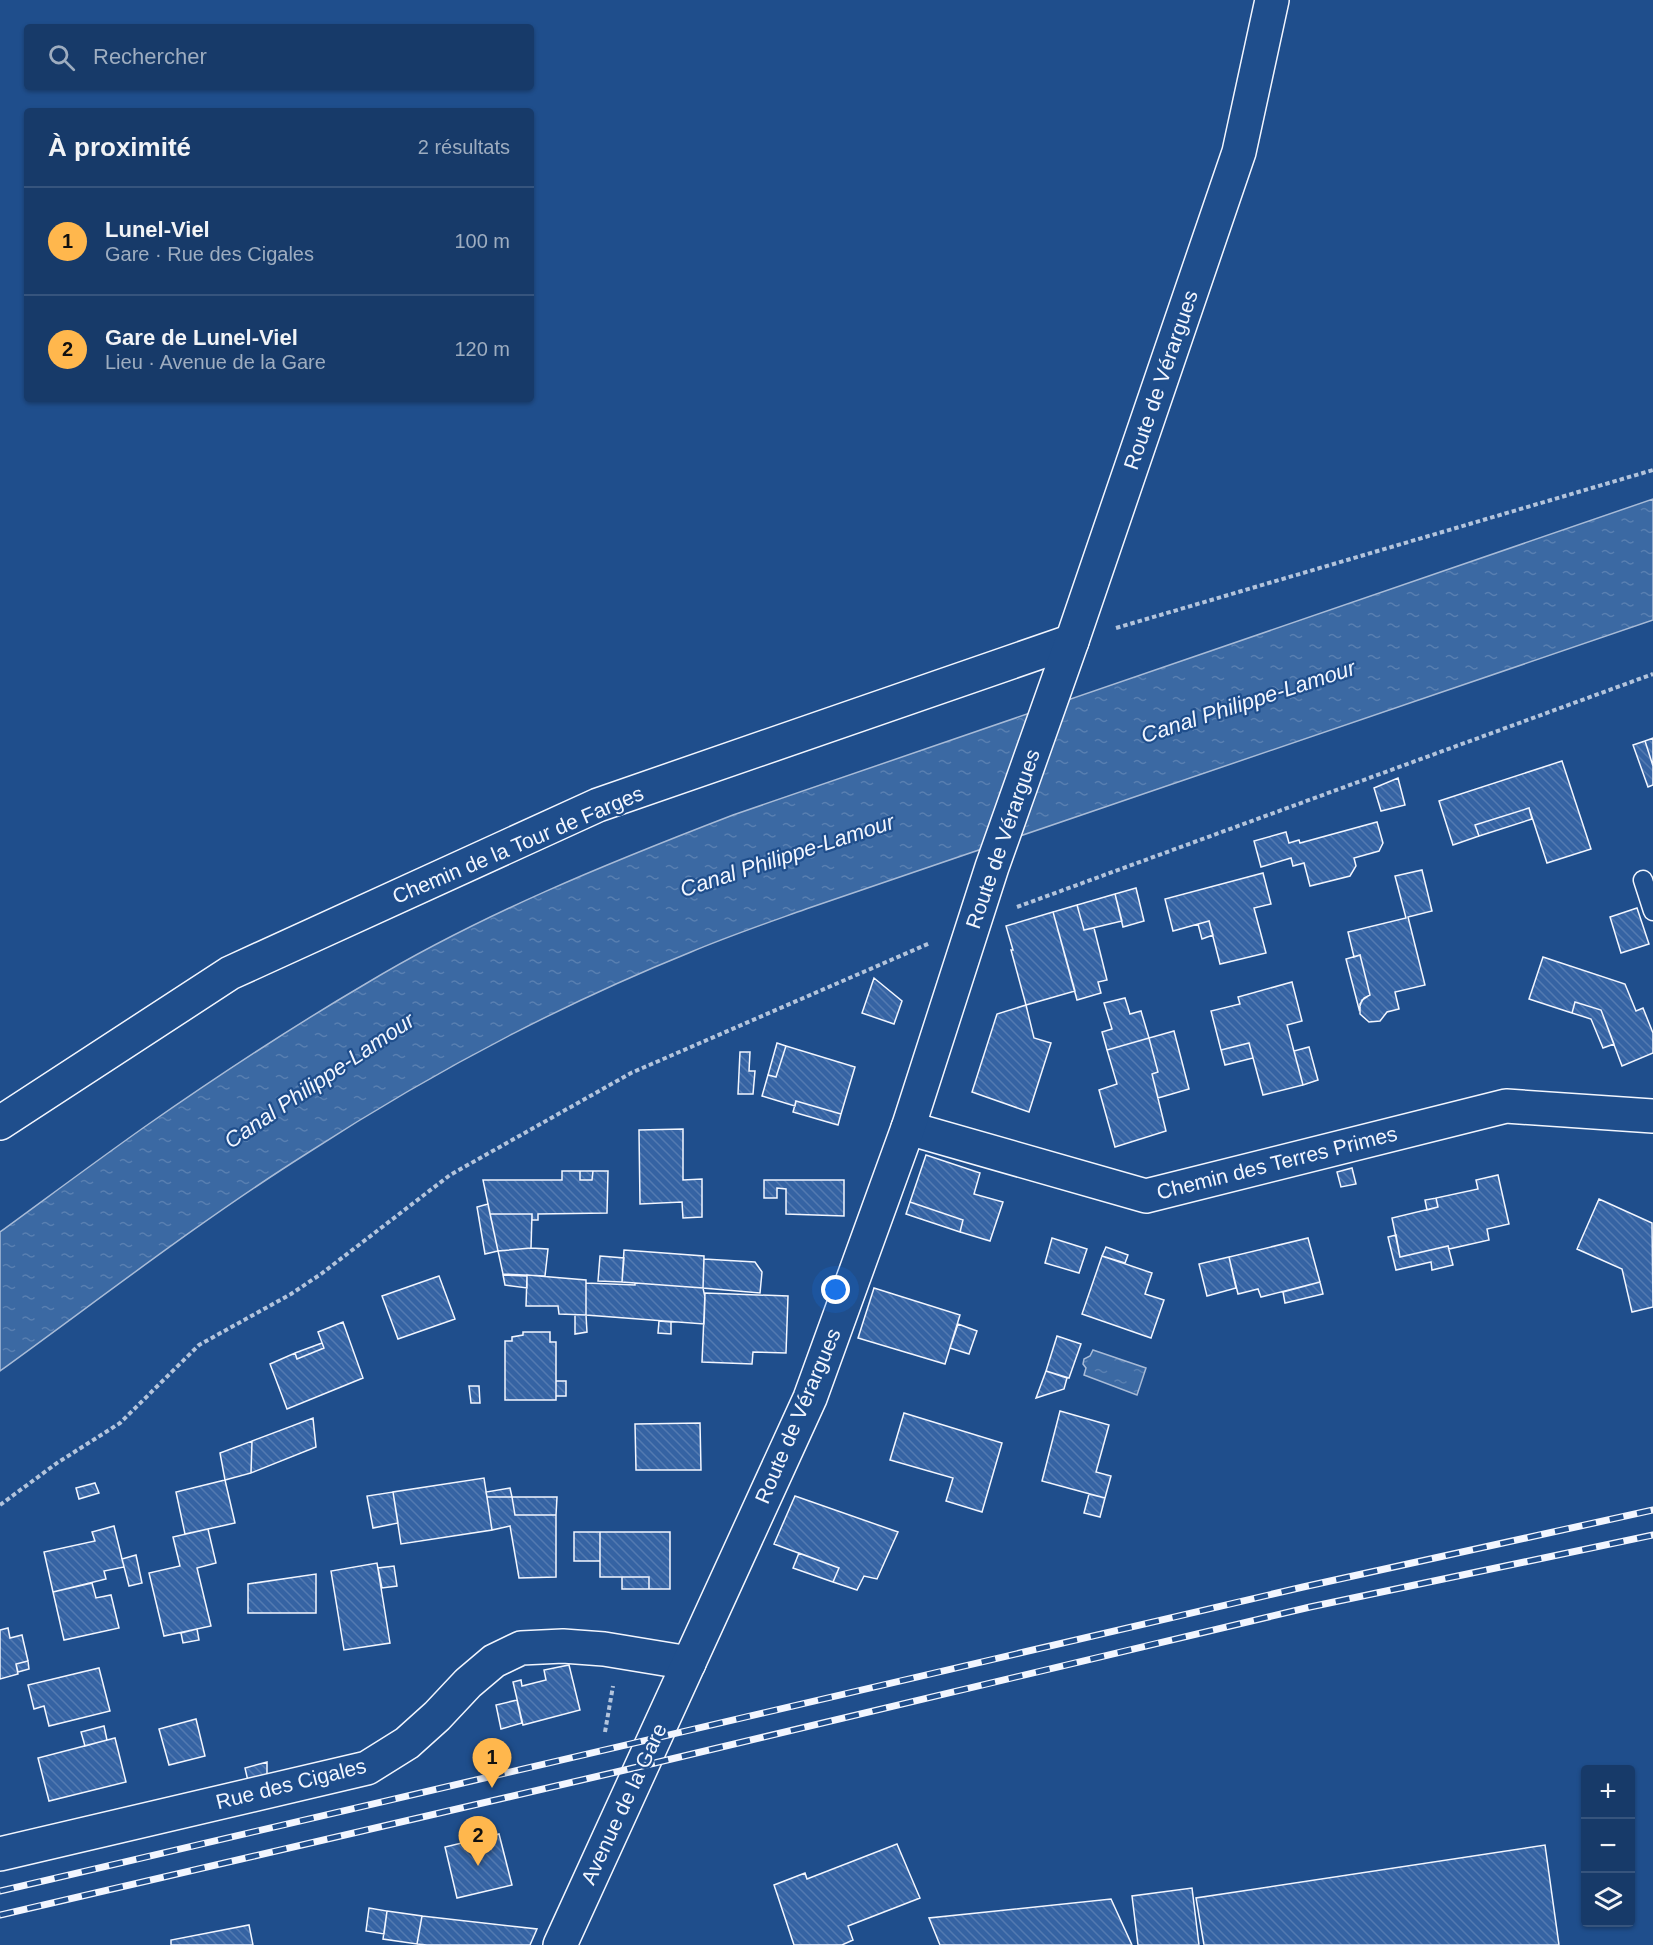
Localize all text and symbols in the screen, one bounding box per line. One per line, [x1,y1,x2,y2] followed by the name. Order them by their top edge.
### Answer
[24,24,534,90] search box
[45,41,78,74] icon: search
[93,44,207,69] text: Rechercher
[48,132,191,162] text: À proximité
[418,136,510,158] text: 2 résultats
[105,217,210,242] text: Lunel-Viel
[62,230,73,252] text: 1
[454,230,510,252] text: 100 m
[105,243,314,265] text: Gare · Rue des Cigales
[1119,287,1202,472] street label: Route de Vérargues
[105,325,298,350] text: Gare de Lunel-Viel
[62,338,73,360] text: 2
[454,338,510,360] text: 120 m
[105,351,326,373] text: Lieu · Avenue de la Gare
[1138,654,1360,748] water label: Canal Philippe-Lamour
[961,746,1044,931] street label: Route de Vérargues
[389,781,647,908] street label: Chemin de la Tour de Farges
[677,808,899,902] water label: Canal Philippe-Lamour
[220,1007,420,1153] water label: Canal Philippe-Lamour
[1154,1121,1400,1204] street label: Chemin des Terres Primes
[821,1275,850,1304] your location
[750,1325,845,1507] street label: Route de Vérargues
[576,1720,671,1888] street label: Avenue de la Gare
[472,1738,512,1788] pin: 1
[213,1754,368,1813] street label: Rue des Cigales
[1581,1765,1635,1927] map controls
[1581,1765,1635,1819] button: +
[458,1816,498,1866] pin: 2
[1581,1819,1635,1873] button: −
[1581,1873,1635,1927] button: layers

